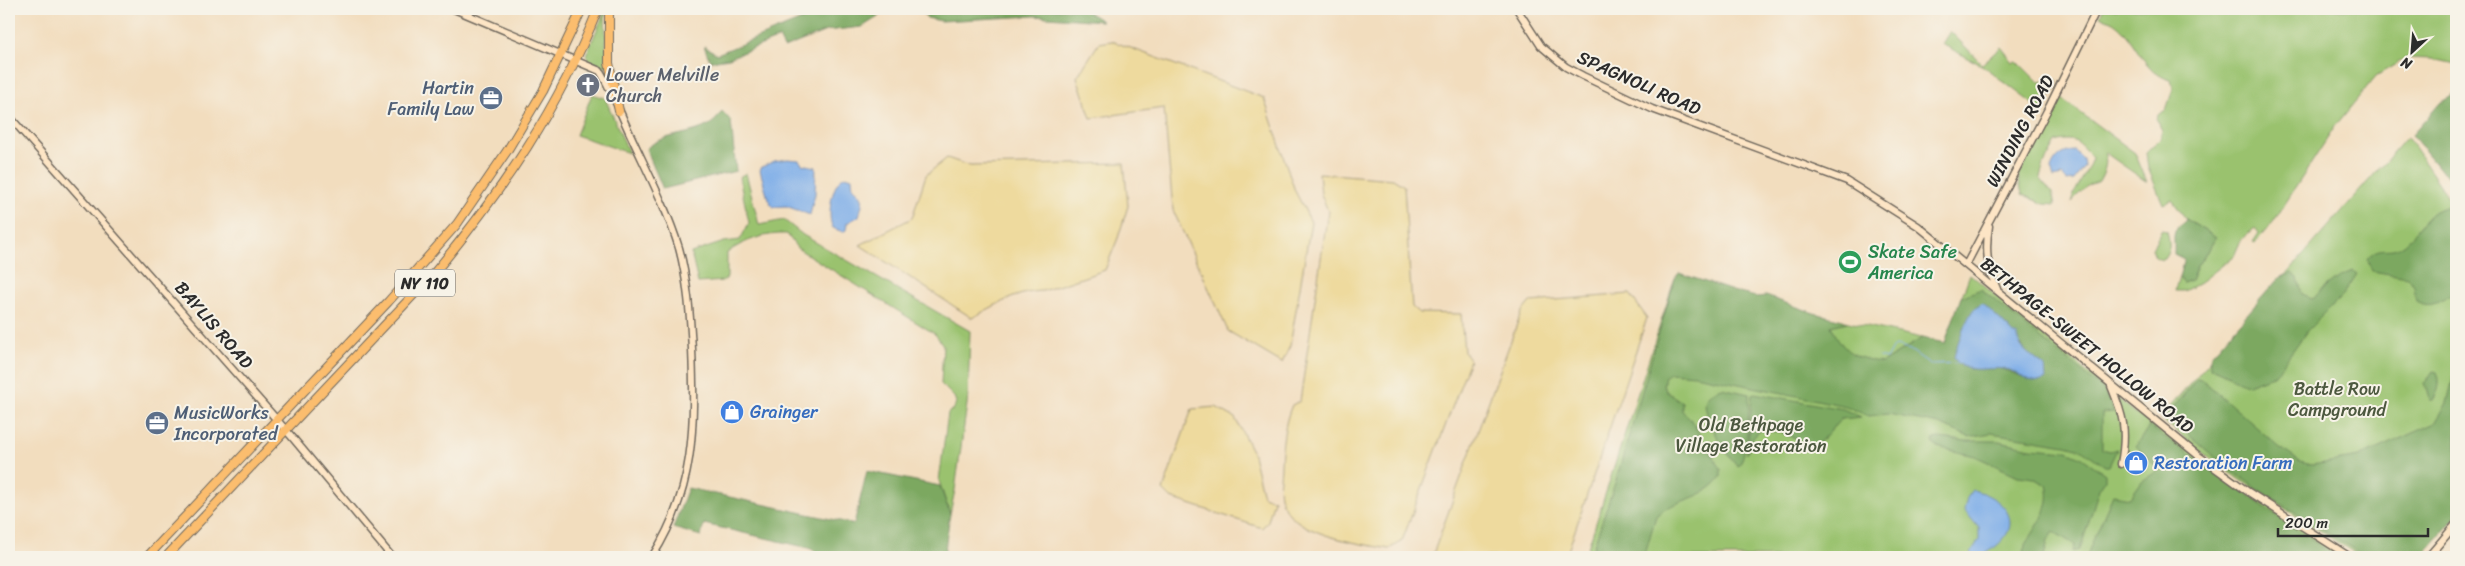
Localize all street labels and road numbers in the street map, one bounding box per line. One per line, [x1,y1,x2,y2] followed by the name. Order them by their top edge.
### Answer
[1572,41,1706,125] street label: SPAGNOLI ROAD
[1977,69,2063,193] street label: WINDING ROAD
[1973,248,2201,442] street label: BETHPAGE-SWEET HOLLOW ROAD
[395,270,455,296] road number: NY 110
[166,274,262,376] street label: BAYLIS ROAD

